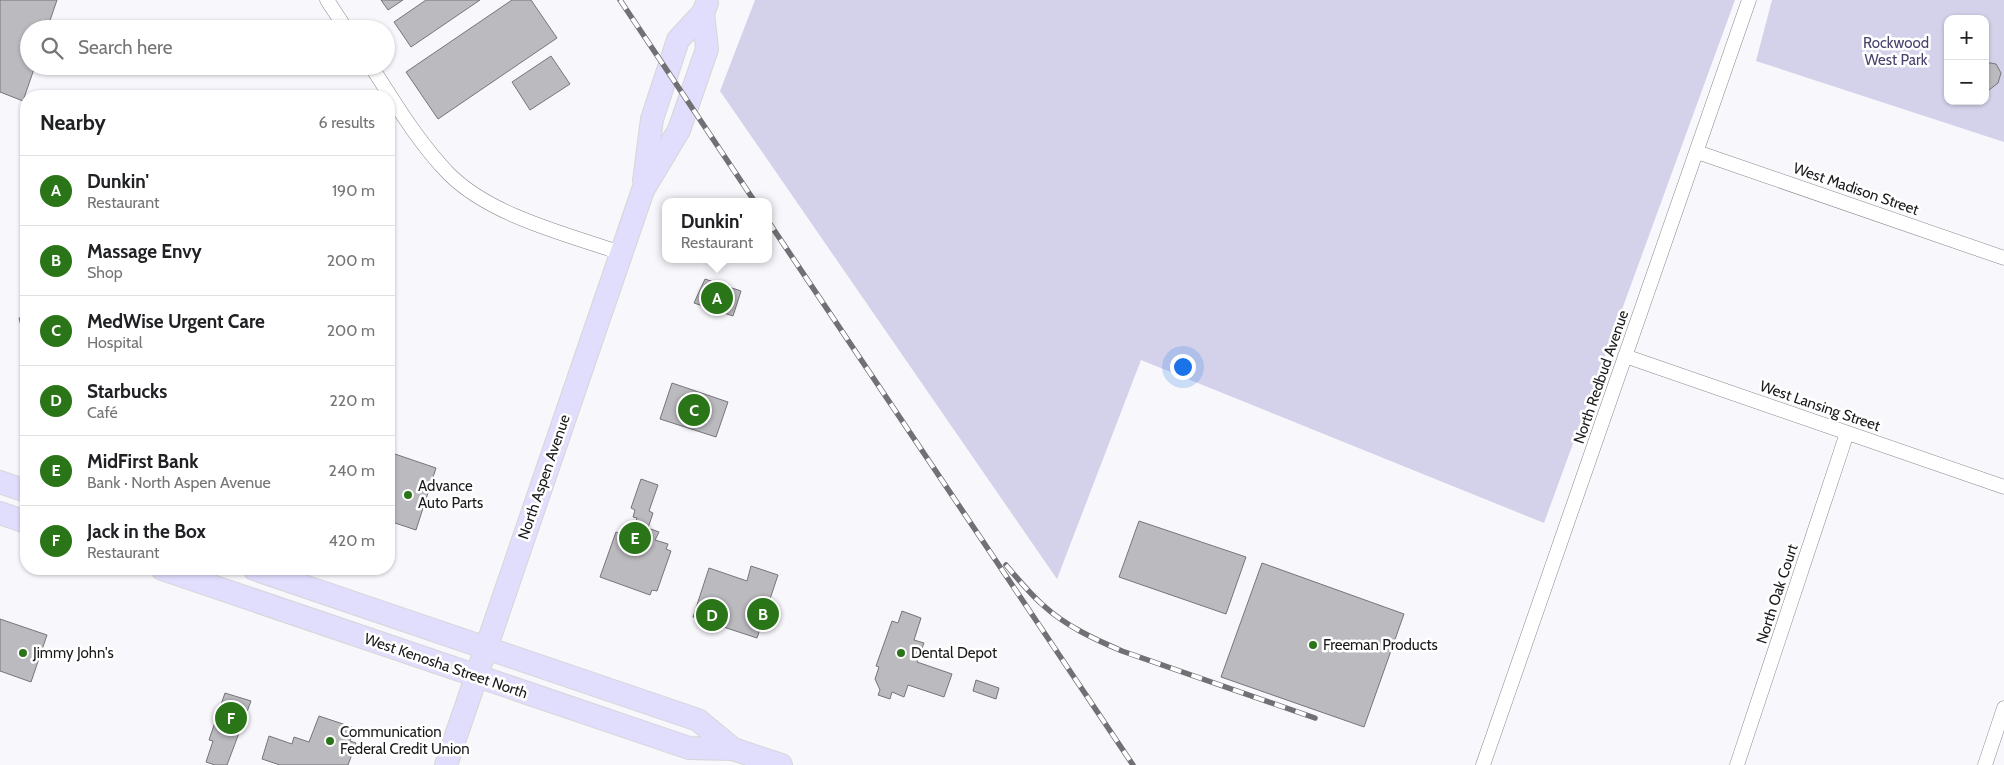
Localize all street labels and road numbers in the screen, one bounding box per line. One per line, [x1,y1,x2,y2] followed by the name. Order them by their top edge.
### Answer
[1791,159,1921,219] street label: West Madison Street
[1570,308,1632,446] street label: North Redbud Avenue
[1757,377,1883,435] street label: West Lansing Street
[514,412,574,542] street label: North Aspen Avenue
[1752,542,1802,646] street label: North Oak Court
[362,630,530,702] street label: West Kenosha Street North

